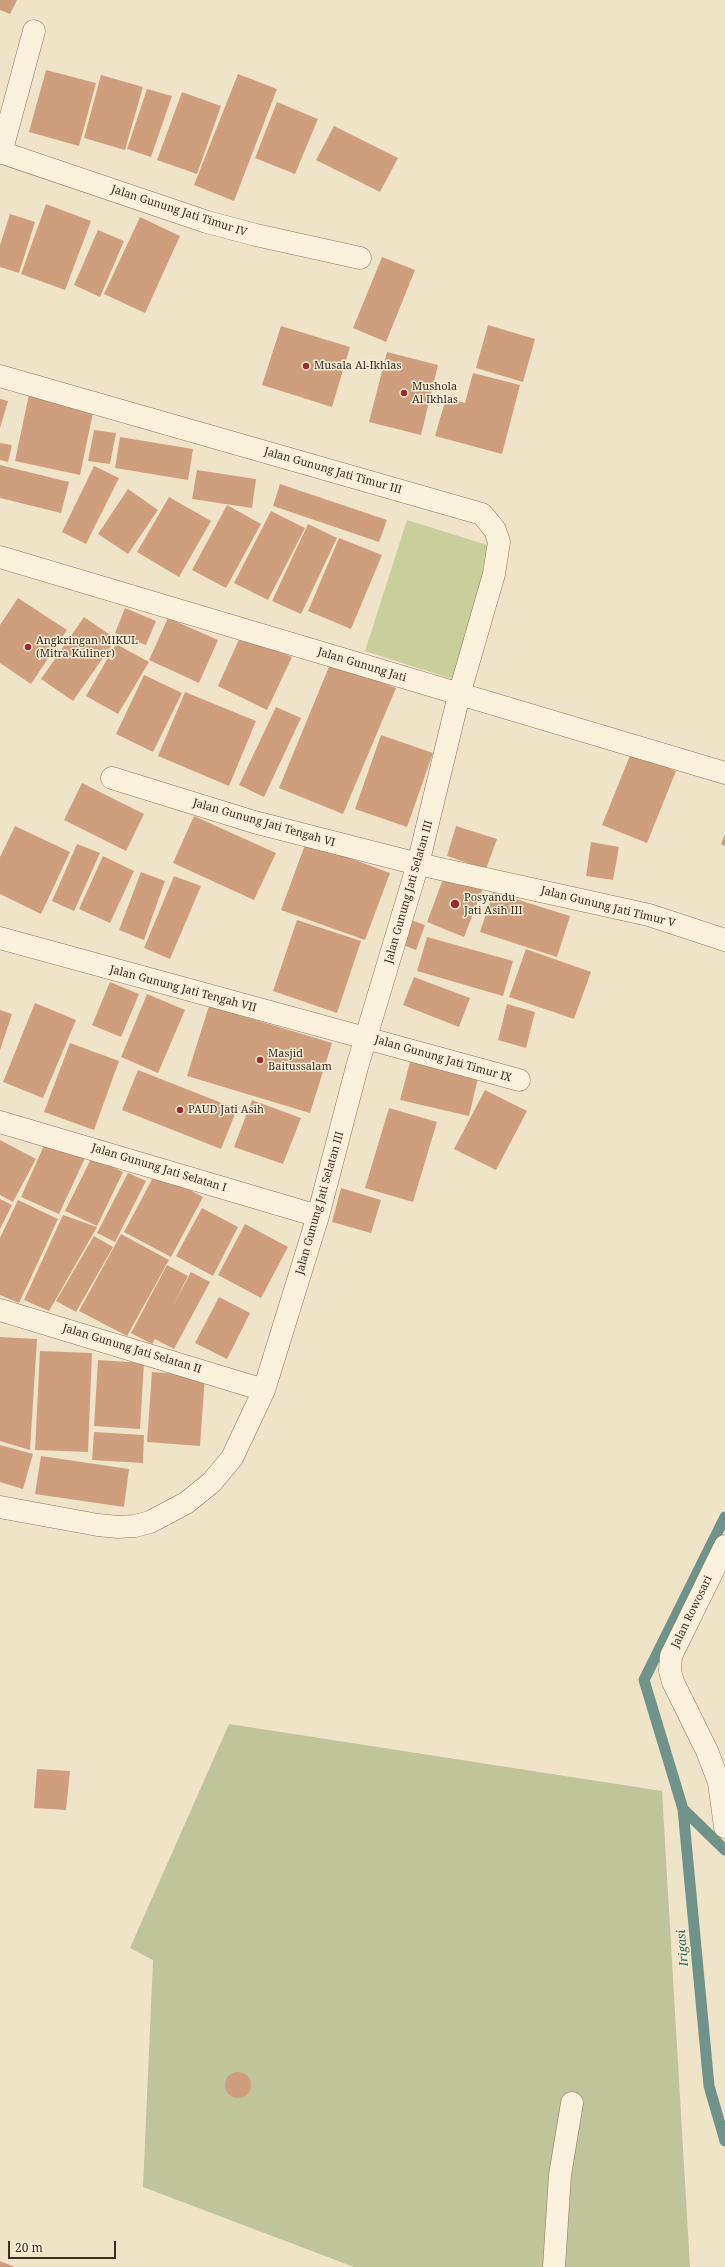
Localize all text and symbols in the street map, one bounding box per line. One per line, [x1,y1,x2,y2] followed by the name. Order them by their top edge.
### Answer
[109,183,249,239] street label: Jalan Gunung Jati Timur IV
[314,359,402,373] place label: Musala Al-Ikhlas
[301,361,311,371] marker: Musala Al-Ikhlas
[412,380,458,406] place label: Mushola Al Ikhlas
[399,388,409,398] marker: Mushola Al Ikhlas
[263,445,403,497] street label: Jalan Gunung Jati Timur III
[36,634,138,660] place label: Angkringan MIKUL (Mitra Kuliner)
[23,642,33,652] marker: Angkringan MIKUL (Mitra Kuliner)
[316,645,408,685] street label: Jalan Gunung Jati
[191,796,337,850] street label: Jalan Gunung Jati Tengah VI
[382,819,436,965] street label: Jalan Gunung Jati Selatan III
[539,884,677,930] street label: Jalan Gunung Jati Timur V
[464,891,523,917] place label: Posyandu Jati Asih III
[449,898,461,910] marker: Posyandu Jati Asih III
[108,963,258,1015] street label: Jalan Gunung Jati Tengah VII
[373,1033,513,1085] street label: Jalan Gunung Jati Timur IX
[268,1047,332,1073] place label: Masjid Baitussalam
[255,1055,265,1065] marker: Masjid Baitussalam
[188,1103,264,1117] place label: PAUD Jati Asih
[175,1105,185,1115] marker: PAUD Jati Asih
[293,1130,347,1276] street label: Jalan Gunung Jati Selatan III
[90,1141,228,1195] street label: Jalan Gunung Jati Selatan I
[61,1322,203,1376] street label: Jalan Gunung Jati Selatan II
[669,1574,715,1650] street label: Jalan Rowosari
[674,1929,692,1967] water label: Irigasi
[10,2233,118,2259] scale bar
[15,2239,43,2256] text: 20 m

